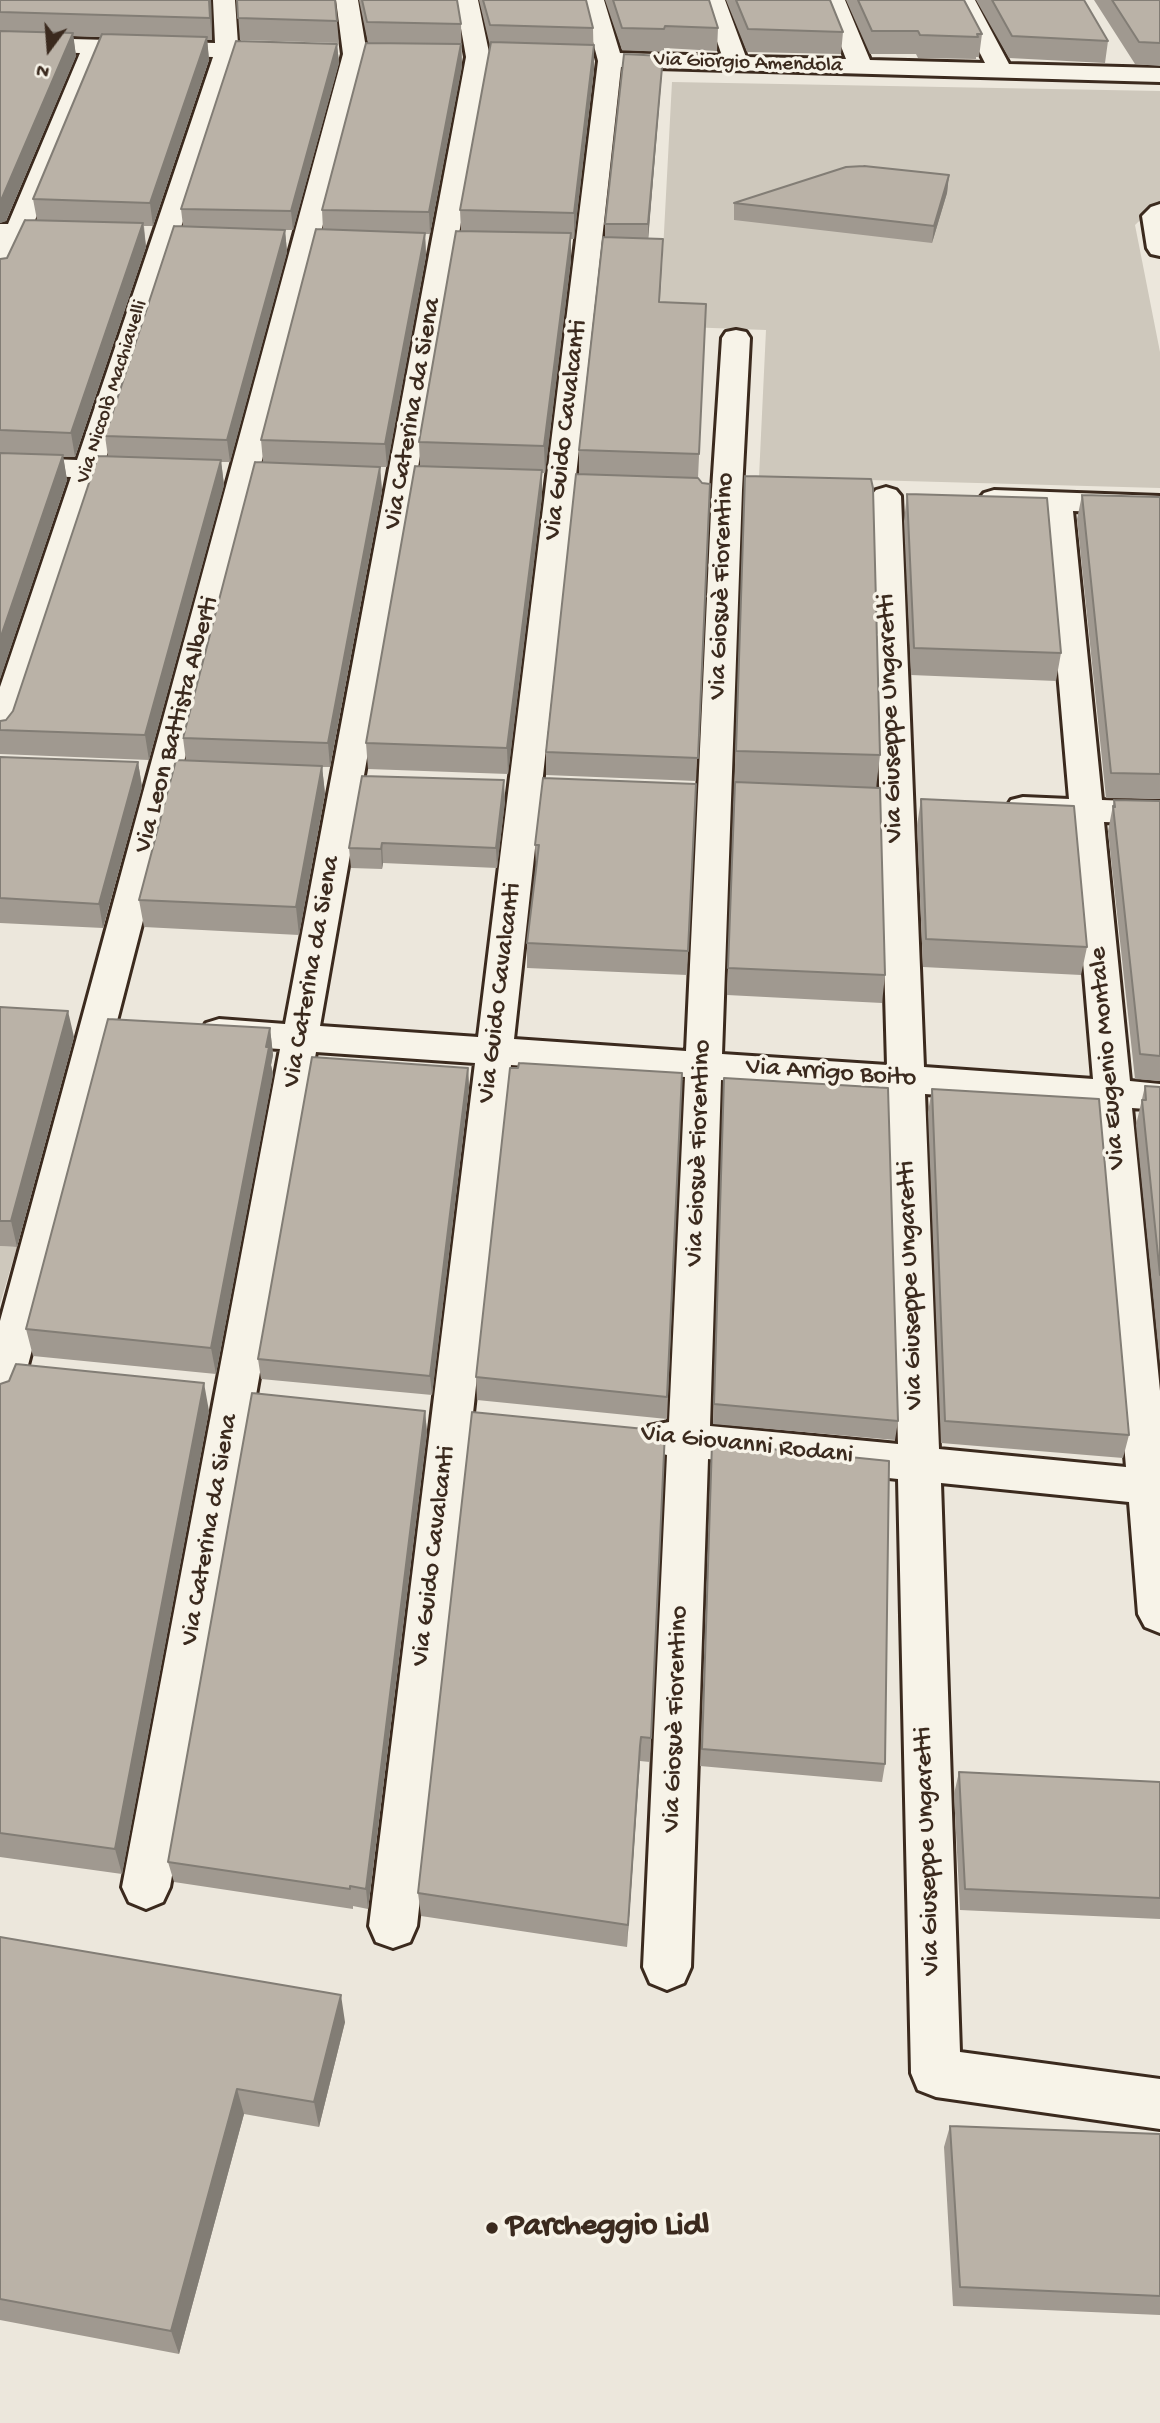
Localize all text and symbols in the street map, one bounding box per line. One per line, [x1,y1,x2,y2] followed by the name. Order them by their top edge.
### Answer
[14,14,84,84] north arrow
[653,48,843,80] street label: Via Giorgio Amendola
[34,57,52,82] text: N
[378,296,450,532] street label: Via Caterina da Siena
[71,297,155,487] street label: Via Niccolò Machiavelli
[538,318,596,542] street label: Via Guido Cavalcanti
[703,472,743,700] street label: Via Giosuè Fiorentino
[129,593,227,857] street label: Via Leon Battista Alberti
[872,593,912,843] street label: Via Giuseppe Ungaretti
[277,854,349,1090] street label: Via Caterina da Siena
[472,881,530,1105] street label: Via Guido Cavalcanti
[1084,946,1134,1170] street label: Via Eugenio Montale
[680,1039,720,1267] street label: Via Giosuè Fiorentino
[745,1052,917,1096] street label: Via Arrigo Boito
[892,1160,932,1410] street label: Via Giuseppe Ungaretti
[175,1412,247,1648] street label: Via Caterina da Siena
[639,1419,855,1473] street label: Via Giovanni Rodani
[406,1444,464,1668] street label: Via Guido Cavalcanti
[657,1605,697,1833] street label: Via Giosuè Fiorentino
[909,1726,949,1976] street label: Via Giuseppe Ungaretti
[506,2209,709,2247] place label: Parcheggio Lidl
[484,2220,500,2236] marker: Parcheggio Lidl

